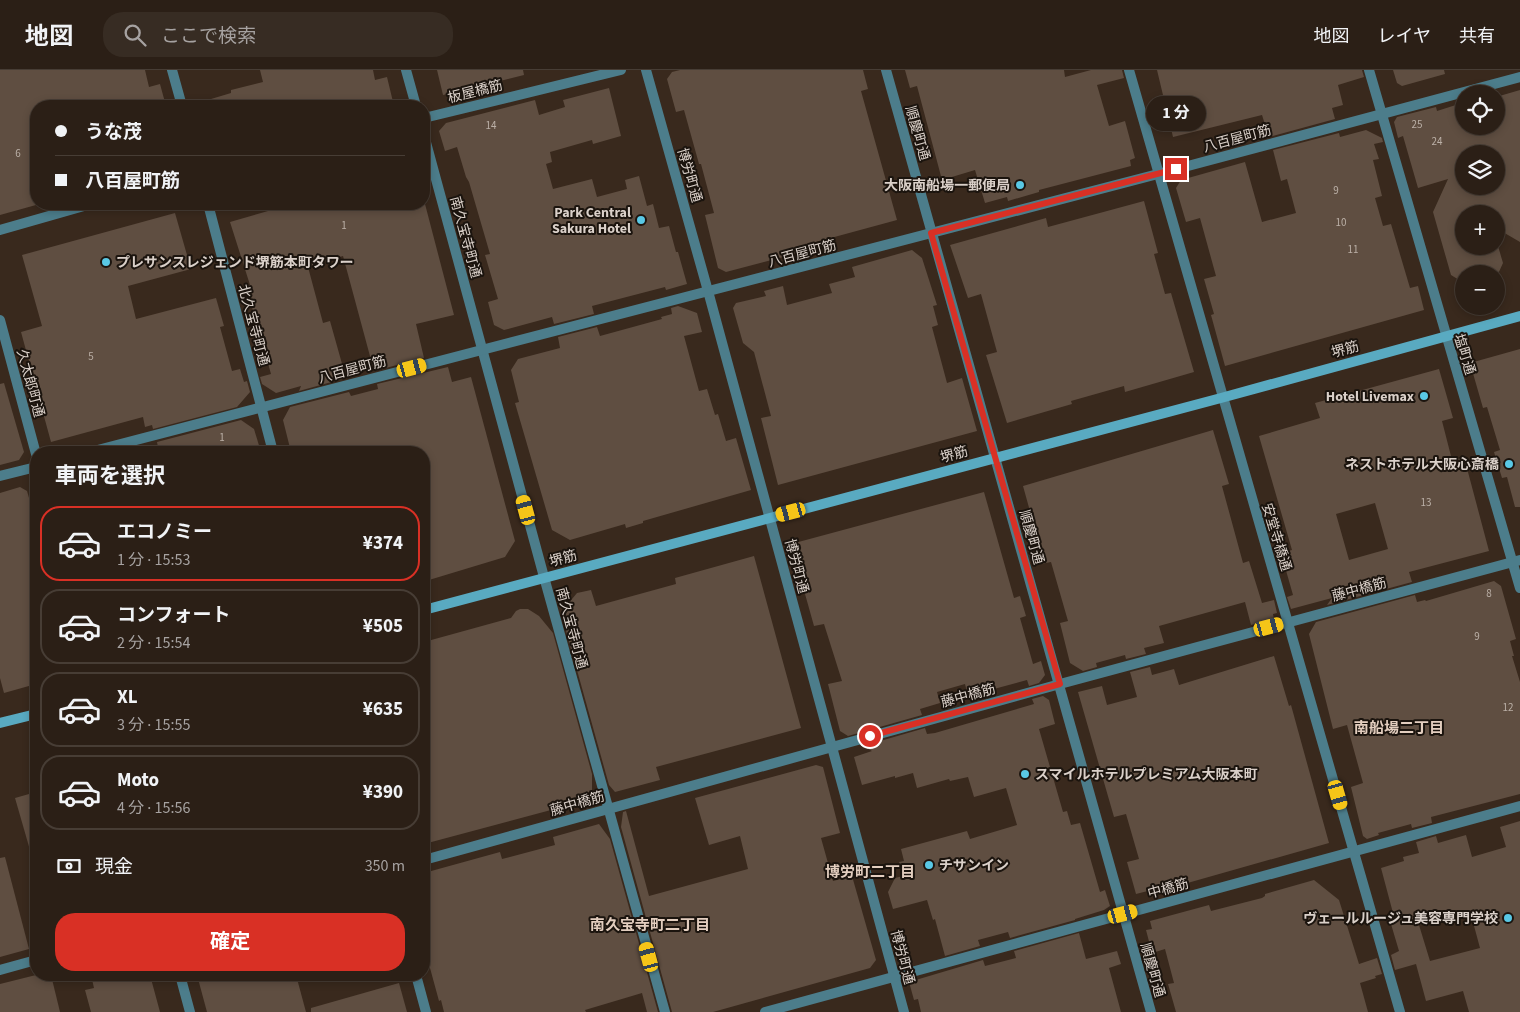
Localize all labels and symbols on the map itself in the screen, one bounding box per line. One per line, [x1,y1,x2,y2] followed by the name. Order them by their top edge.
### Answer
[446,75,505,108] street label: 板屋橋筋
[1146,97,1206,132] callout: 1 分
[900,104,934,163] street label: 順慶町通
[1412,117,1422,132] house number: 25
[486,118,497,133] house number: 14
[1201,120,1274,158] street label: 八百屋町筋
[1432,134,1443,149] house number: 24
[15,146,21,161] house number: 6
[672,146,706,205] street label: 博労町通
[1165,158,1187,180] route end
[884,176,1010,196] place label: 大阪南船場一郵便局
[1014,179,1026,191] marker: 大阪南船場一郵便局
[1333,183,1339,198] house number: 9
[445,194,486,280] street label: 南久宝寺町通
[552,203,631,239] place label: Park Central Sakura Hotel
[635,214,647,226] marker: Park Central Sakura Hotel
[1336,215,1346,230] house number: 10
[341,218,347,233] house number: 1
[766,235,839,273] street label: 八百屋町筋
[1348,242,1358,257] house number: 11
[116,253,354,273] place label: プレサンスレジェンド堺筋本町タワー
[100,256,112,268] marker: プレサンスレジェンド堺筋本町タワー
[233,282,274,368] street label: 北久宝寺町通
[1448,331,1480,377] street label: 塩町通
[1329,337,1361,363] street label: 堺筋
[11,347,49,420] street label: 久太郎町通
[88,349,94,364] house number: 5
[316,351,389,389] street label: 八百屋町筋
[395,357,428,379] car
[1326,387,1414,407] place label: Hotel Livemax
[1418,390,1430,402] marker: Hotel Livemax
[219,430,225,445] house number: 1
[938,442,970,468] street label: 堺筋
[1345,455,1499,475] place label: ネストホテル大阪心斎橋
[1503,458,1515,470] marker: ネストホテル大阪心斎橋
[514,494,537,526] car
[1421,495,1431,510] house number: 13
[774,501,807,523] car
[1256,501,1296,574] street label: 安堂寺橋通
[1014,508,1048,567] street label: 順慶町通
[779,537,813,596] street label: 博労町通
[547,546,579,572] street label: 堺筋
[1330,573,1389,607] street label: 藤中橋筋
[551,585,592,671] street label: 南久宝寺町通
[1486,586,1492,601] house number: 8
[1252,616,1285,638] car
[1474,629,1480,644] house number: 9
[939,679,998,713] street label: 藤中橋筋
[1503,700,1513,715] house number: 12
[1354,718,1444,739] district label: 南船場二丁目
[859,725,881,747] route start
[1035,765,1258,785] place label: スマイルホテルプレミアム大阪本町
[1019,768,1031,780] marker: スマイルホテルプレミアム大阪本町
[1326,779,1349,811] car
[548,787,607,821] street label: 藤中橋筋
[939,856,1009,876] place label: チサンイン
[923,859,935,871] marker: チサンイン
[825,862,915,883] district label: 博労町二丁目
[1145,874,1191,904] street label: 中橋筋
[1106,903,1139,925] car
[1303,909,1498,929] place label: ヴェールルージュ美容専門学校
[1502,912,1514,924] marker: ヴェールルージュ美容専門学校
[590,915,710,936] district label: 南久宝寺町二丁目
[885,928,919,987] street label: 博労町通
[637,941,660,973] car
[1135,941,1169,1000] street label: 順慶町通

